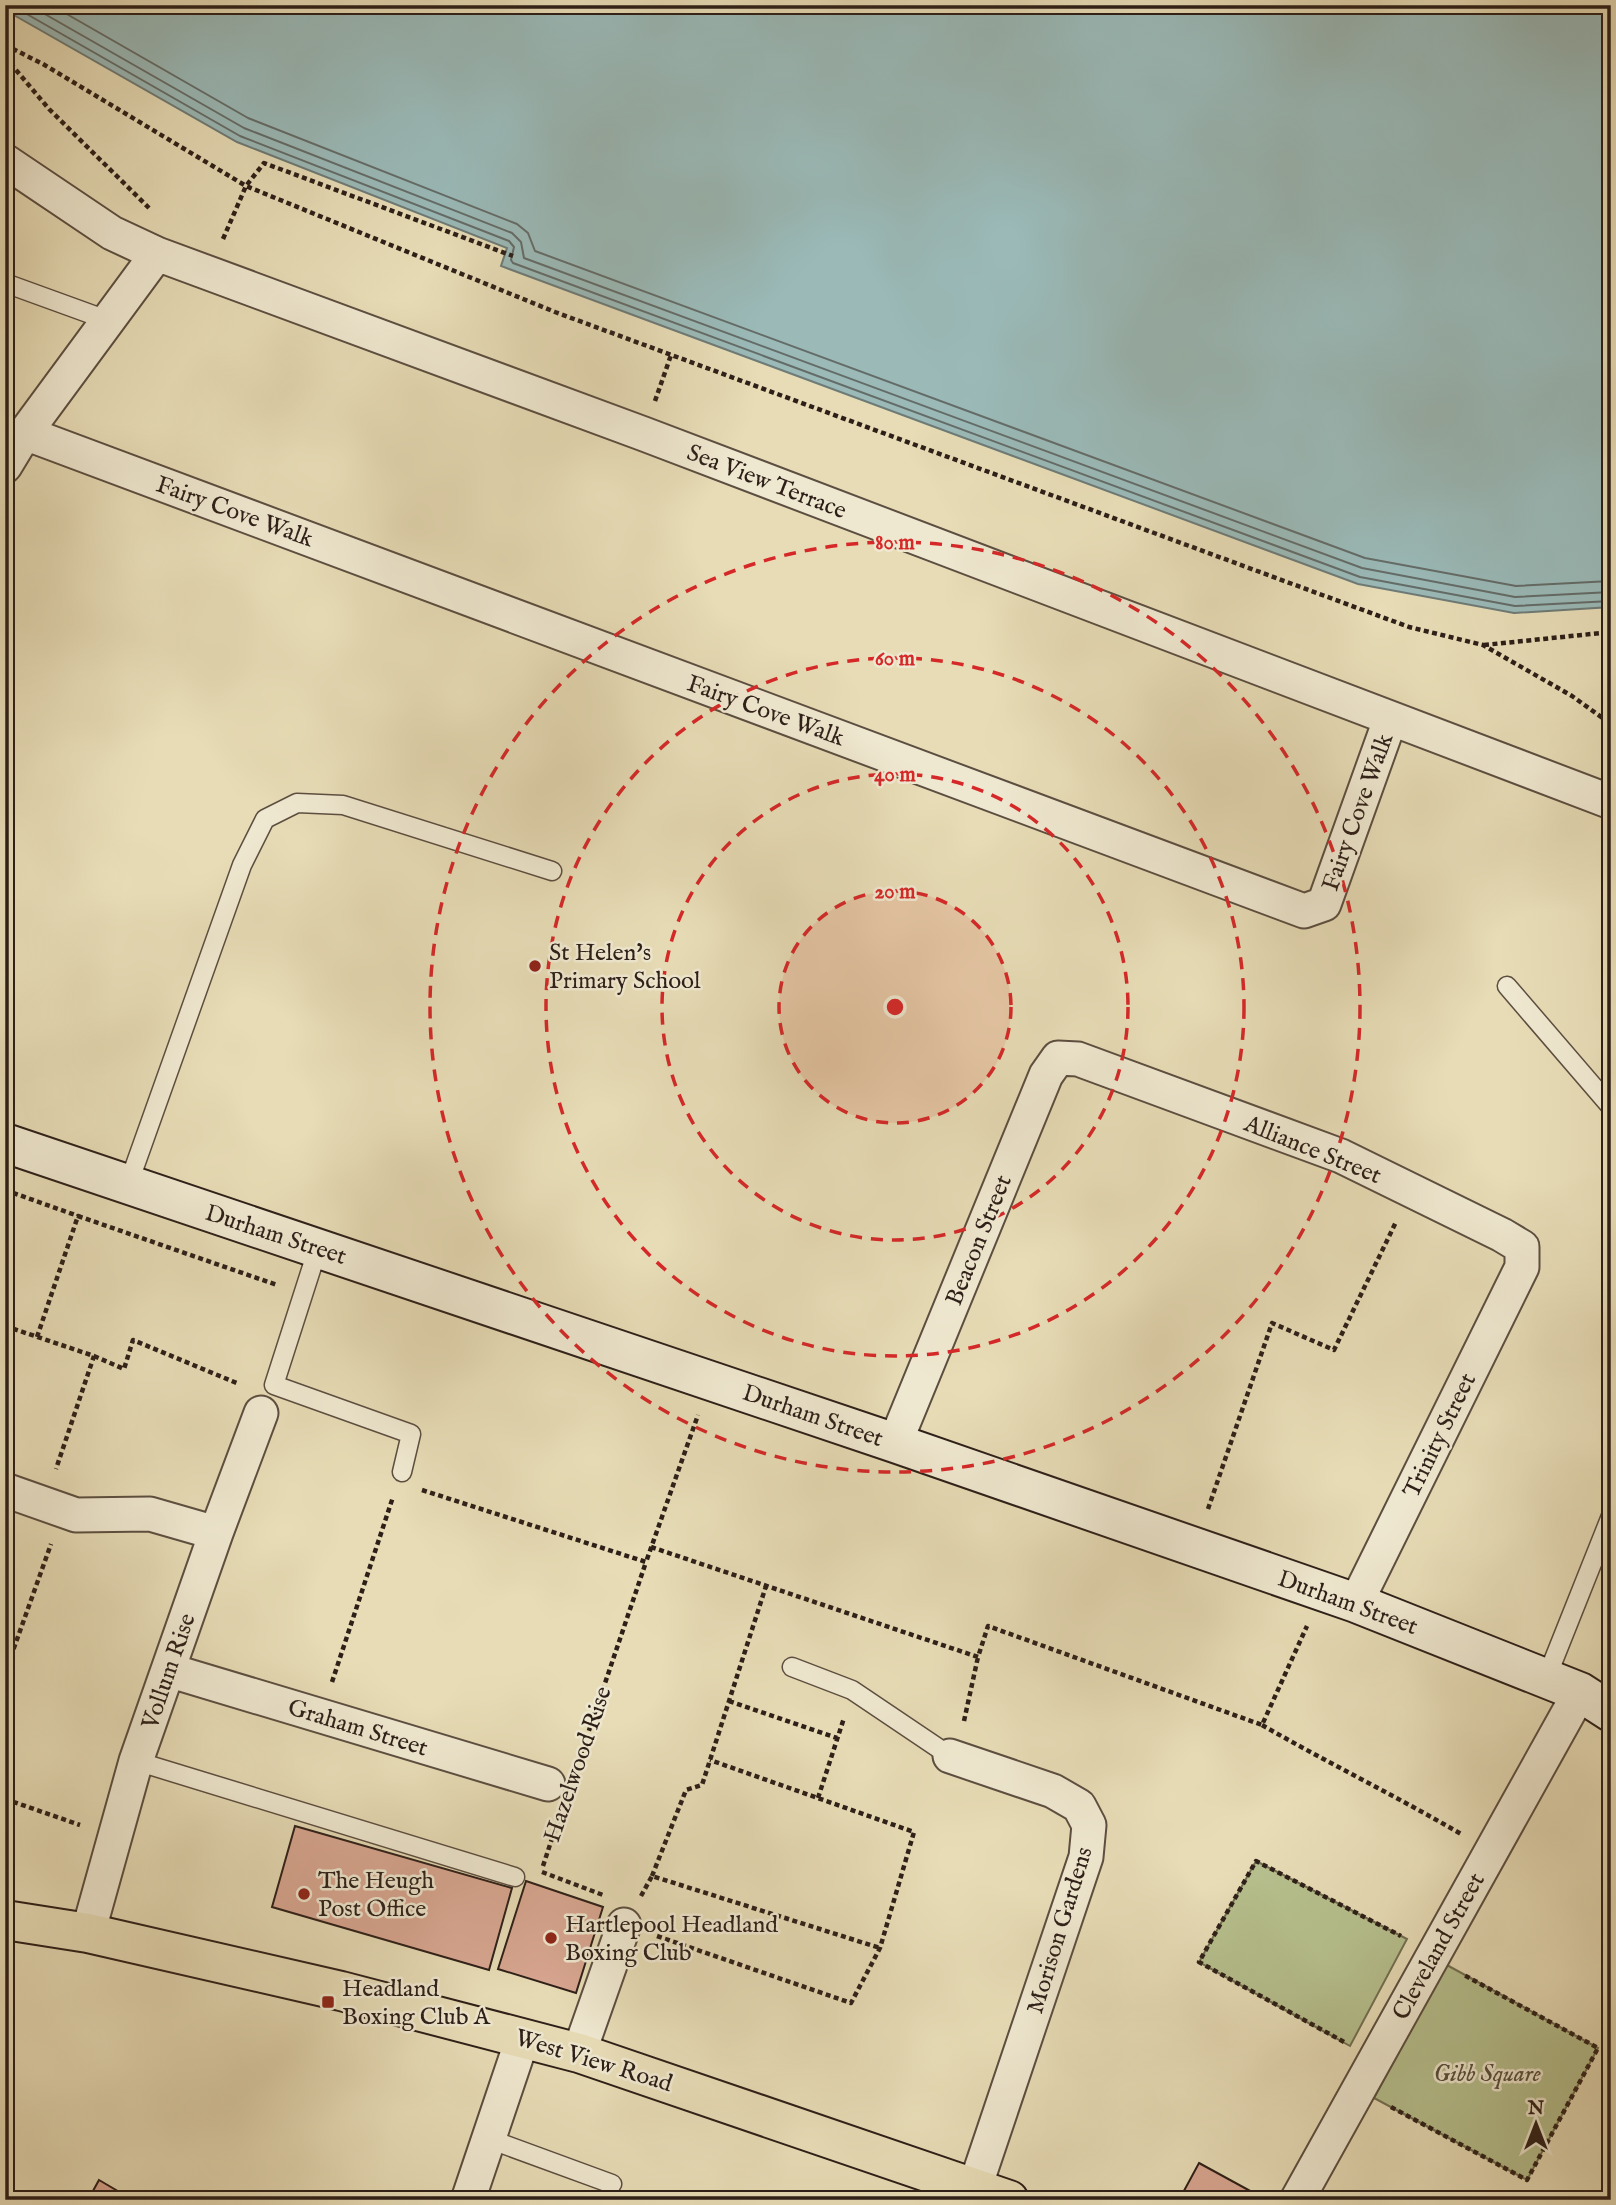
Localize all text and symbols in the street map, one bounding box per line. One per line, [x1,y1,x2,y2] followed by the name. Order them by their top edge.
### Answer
[682,438,851,527] street label: Sea View Terrace
[151,470,318,555] street label: Fairy Cove Walk
[875,530,915,557] text: 80 m
[875,646,916,673] text: 60 m
[682,669,849,754] street label: Fairy Cove Walk
[1316,729,1401,896] street label: Fairy Cove Walk
[874,762,916,789] text: 40 m
[875,879,916,906] text: 20 m
[549,938,701,997] place label: St Helen's Primary School
[527,958,543,974] marker: St Helen's Primary School
[883,995,907,1019] centre of rings
[1238,1108,1386,1192] street label: Alliance Street
[939,1171,1020,1310] street label: Beacon Street
[201,1198,350,1273] street label: Durham Street
[1397,1368,1484,1503] street label: Trinity Street
[738,1378,887,1455] street label: Durham Street
[1273,1564,1422,1643] street label: Durham Street
[135,1609,204,1734] street label: Vollum Rise
[537,1683,620,1846] street label: Hazelwood Rise
[284,1692,431,1764] street label: Graham Street
[1020,1843,1101,2018] street label: Morison Gardens
[318,1866,434,1925] place label: The Heugh Post Office
[1386,1868,1493,2026] street label: Cleveland Street
[296,1886,312,1902] marker: The Heugh Post Office
[565,1910,778,1969] place label: Hartlepool Headland Boxing Club
[543,1930,559,1946] marker: Hartlepool Headland Boxing Club
[342,1974,491,2033] place label: Headland Boxing Club A
[320,1994,336,2010] marker: Headland Boxing Club A
[511,2023,676,2100] street label: West View Road
[1433,2059,1541,2090] park label: Gibb Square
[1500,2090,1570,2160] north arrow
[1527,2097,1545,2121] text: N

